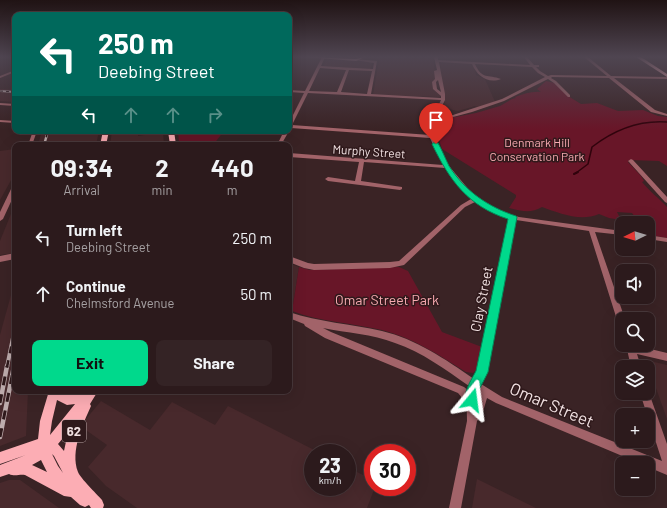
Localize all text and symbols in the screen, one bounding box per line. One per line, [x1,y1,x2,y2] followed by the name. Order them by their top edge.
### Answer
[98,26,174,60] text: 250 m
[32,28,84,80] icon: left
[98,60,215,82] text: Deebing Street
[419,103,453,144] pin
[78,104,100,126] icon: left
[120,104,142,126] icon: ahead
[162,104,184,126] icon: ahead
[204,104,226,126] icon: right
[425,109,447,131] icon: arrive
[489,135,585,163] park label: Denmark Hill Conservation Park
[332,141,406,161] street label: Murphy Street
[50,153,113,182] text: 09:34
[155,153,169,182] text: 2
[211,153,254,182] text: 440
[64,182,100,198] text: Arrival
[151,182,172,198] text: min
[227,182,238,198] text: m
[615,216,655,256] north arrow
[615,216,655,496] map controls
[66,221,122,239] text: Turn left
[32,227,54,249] icon: left
[232,229,272,247] text: 250 m
[66,239,150,255] text: Deebing Street
[615,264,655,304] button: sound
[466,265,496,333] street label: Clay Street
[66,277,126,295] text: Continue
[32,283,54,305] icon: ahead
[240,285,272,303] text: 50 m
[335,291,439,308] park label: Omar Street Park
[66,295,175,311] text: Chelmsford Avenue
[615,312,655,352] button: search
[32,340,148,386] button: Exit
[156,340,272,386] button: Share
[615,360,655,400] button: layers
[507,377,597,431] street label: Omar Street
[451,379,493,421] position arrow
[615,408,655,448] button: +
[62,420,86,442] road number: 62
[364,444,416,496] speed limit sign: 30
[319,453,341,477] text: 23
[615,456,655,496] button: −
[319,474,341,486] text: km/h

